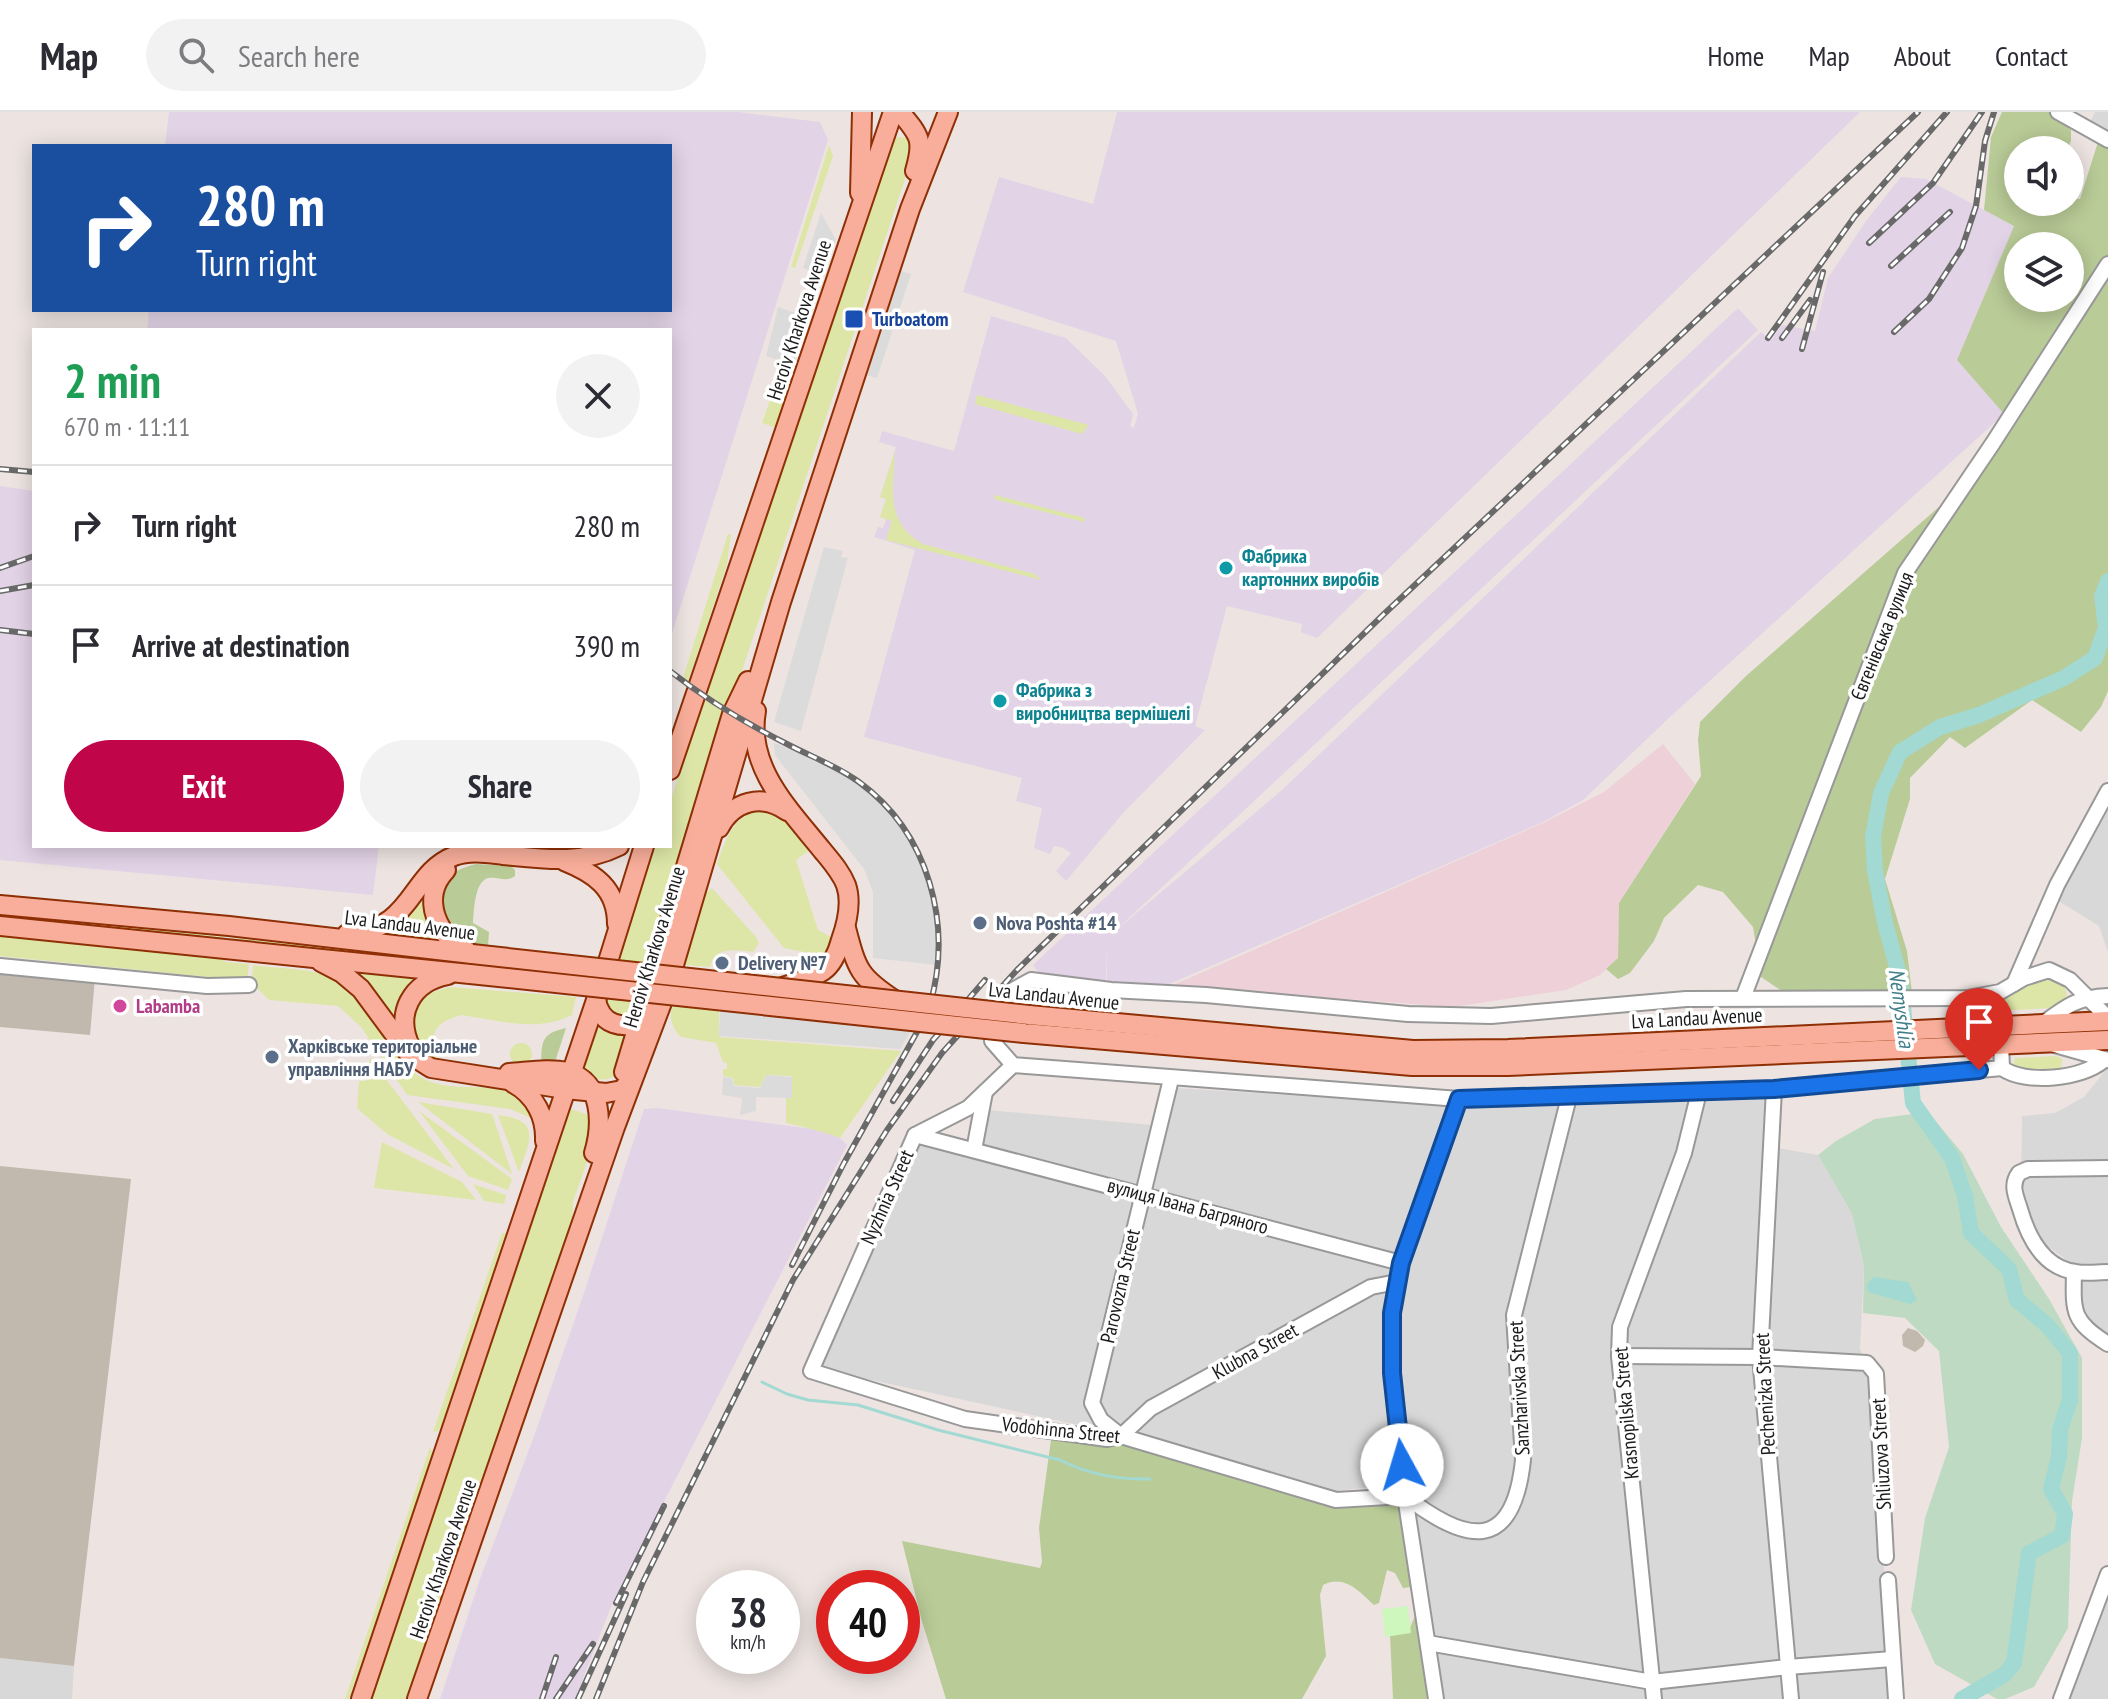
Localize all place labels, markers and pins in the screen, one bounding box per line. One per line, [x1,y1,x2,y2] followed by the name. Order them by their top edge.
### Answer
[872,306,949,332] place label: Turboatom
[843,308,865,330] marker: Turboatom
[1242,543,1379,592] place label: Фабрика картонних виробів
[1217,559,1235,577] marker: Фабрика картонних виробів
[1016,677,1190,726] place label: Фабрика з виробництва вермішелі
[991,692,1009,710] marker: Фабрика з виробництва вермішелі
[996,910,1117,936] place label: Nova Poshta #14
[971,914,989,932] marker: Nova Poshta #14
[738,950,827,976] place label: Delivery №7
[713,954,731,972] marker: Delivery №7
[1945,988,2013,1070] pin
[136,993,200,1019] place label: Labamba
[111,997,129,1015] marker: Labamba
[287,1033,477,1082] place label: Харківське територіальне управління НАБУ
[263,1048,281,1066] marker: Харківське територіальне управління НАБУ

